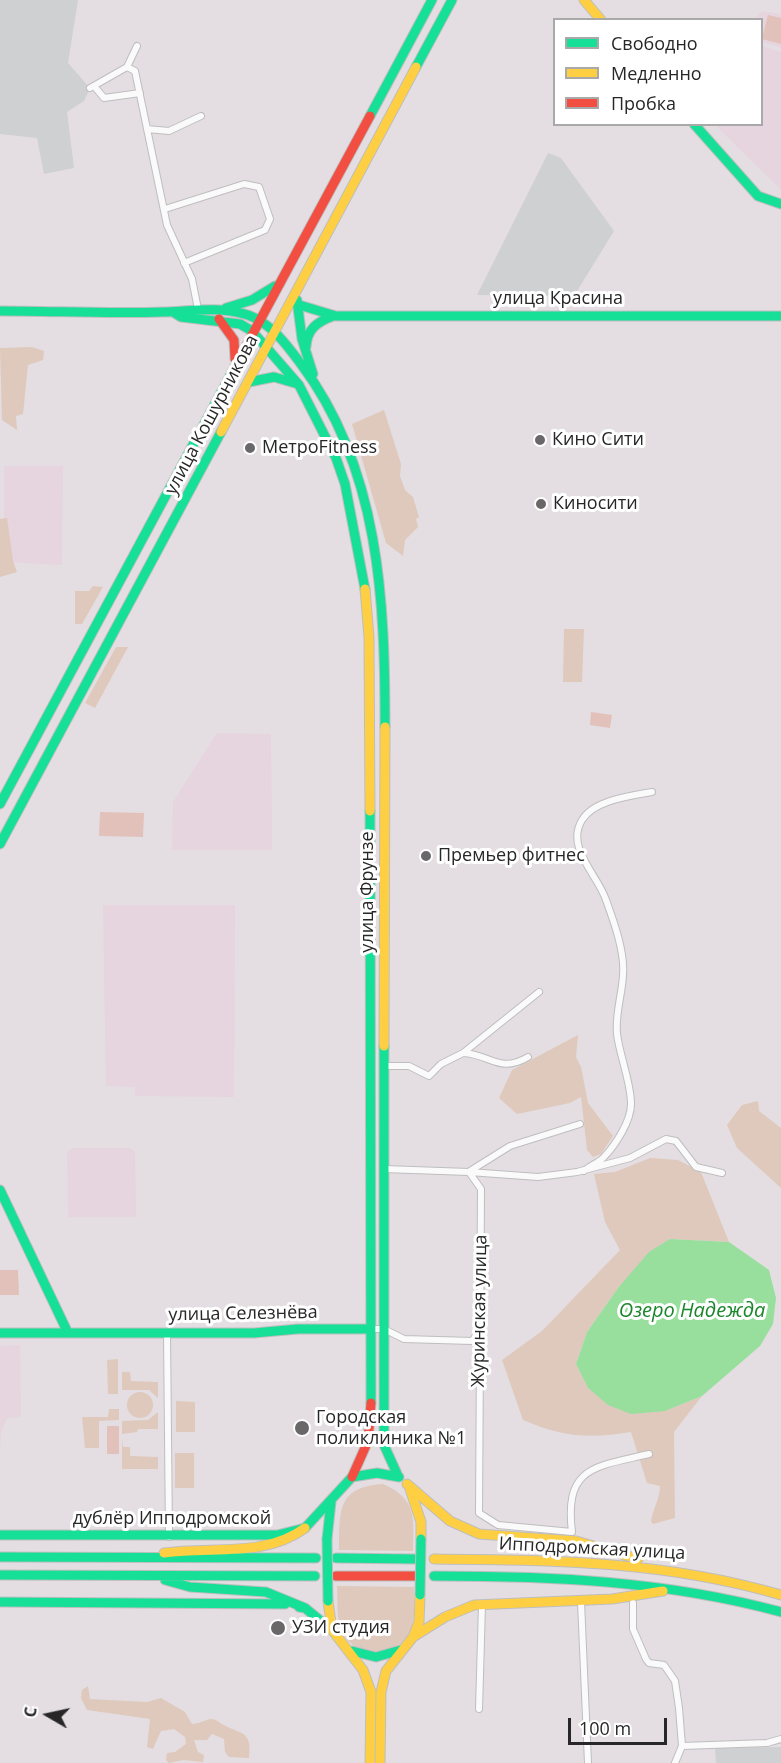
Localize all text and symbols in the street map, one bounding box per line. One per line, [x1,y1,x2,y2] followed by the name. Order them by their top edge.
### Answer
[553,18,763,126] legend
[611,31,698,55] text: Свободно
[611,61,702,85] text: Медленно
[611,91,676,115] text: Пробка
[493,288,623,310] street label: улица Красина
[161,331,263,499] street label: улица Кошурникова
[552,429,644,451] place label: Кино Сити
[533,433,547,447] marker: Кино Сити
[262,437,377,459] place label: МетроFitness
[243,441,257,455] marker: МетроFitness
[553,493,638,515] place label: Киносити
[534,497,548,511] marker: Киносити
[357,831,379,953] street label: улица Фрунзе
[438,845,585,867] place label: Премьер фитнес
[419,849,433,863] marker: Премьер фитнес
[468,1235,492,1387] street label: Журинская улица
[619,1299,765,1323] water label: Озеро Надежда
[168,1302,318,1326] street label: улица Селезнёва
[316,1407,466,1450] place label: Городская поликлиника №1
[293,1419,311,1437] marker: Городская поликлиника №1
[73,1508,271,1530] street label: дублёр Ипподромской
[498,1533,686,1565] street label: Ипподромская улица
[292,1617,390,1639] place label: УЗИ студия
[269,1619,287,1637] marker: УЗИ студия
[18,1685,78,1745] north arrow
[19,1705,42,1719] text: С
[571,1706,670,1744] scale bar
[579,1716,631,1740] text: 100 m

